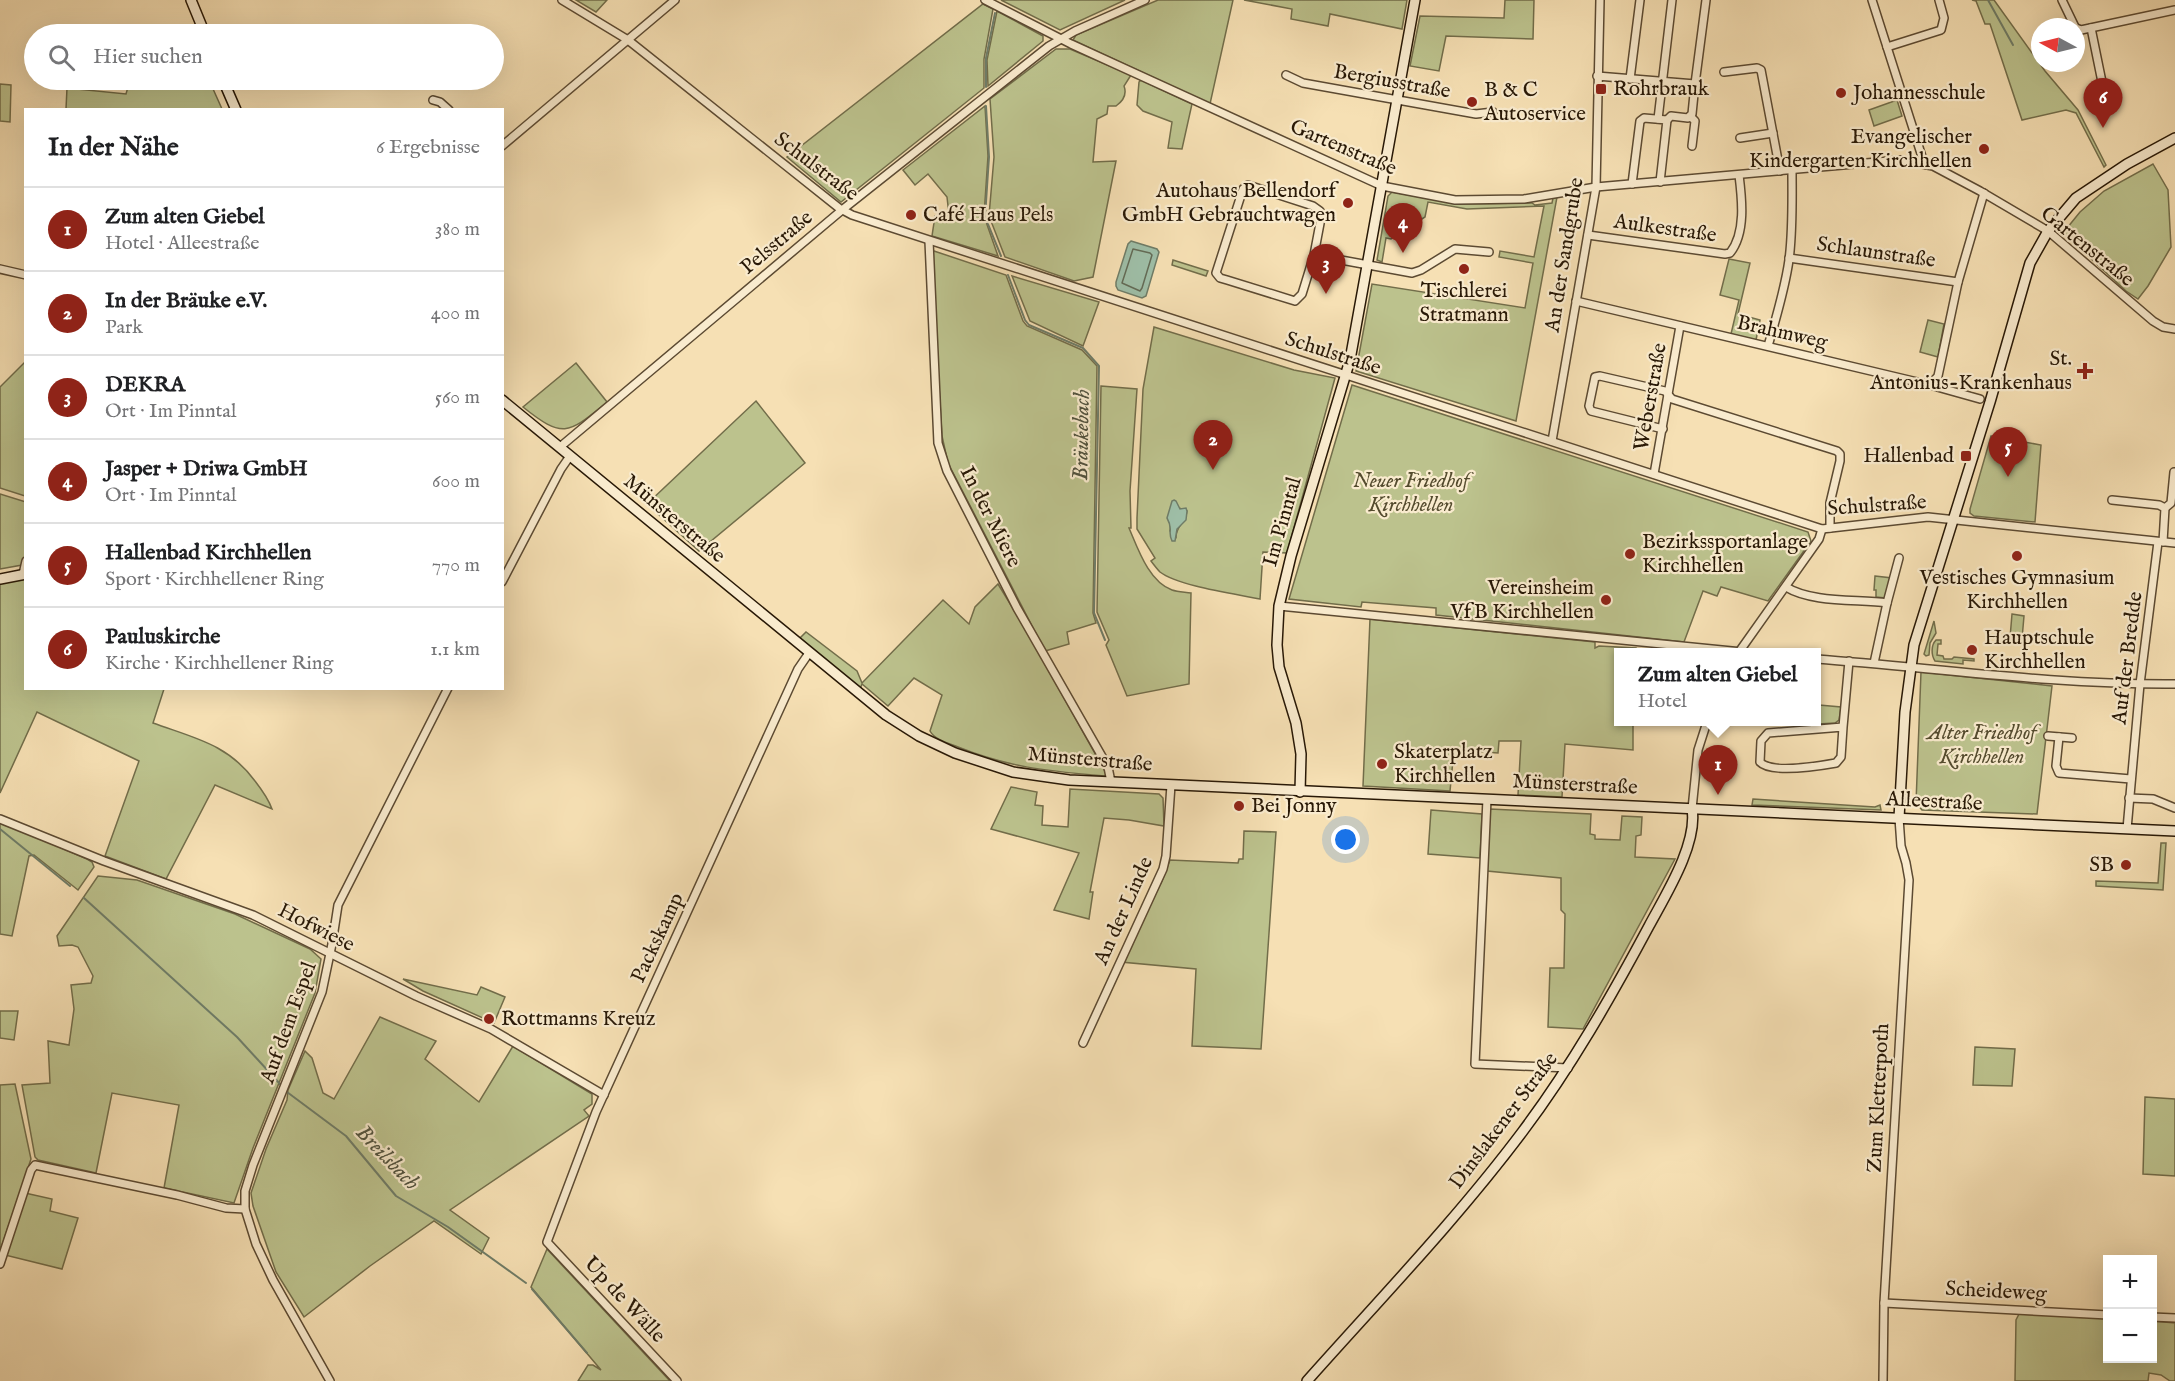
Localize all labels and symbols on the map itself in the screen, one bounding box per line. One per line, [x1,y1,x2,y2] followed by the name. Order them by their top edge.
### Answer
[2031,18,2085,72] north arrow
[1331,58,1453,106] street label: Bergiusstraße
[1613,76,1710,103] place label: Rohrbrauk
[1483,77,1586,128] place label: B & C Autoservice
[2084,78,2122,128] pin: 6
[1851,80,1986,107] place label: Johannesschule
[1594,82,1608,96] marker: Rohrbrauk
[1834,86,1848,100] marker: Johannesschule
[1465,95,1479,109] marker: B & C Autoservice
[1286,113,1401,183] street label: Gartenstraße
[1749,124,1972,175] place label: Evangelischer Kindergarten Kirchhellen
[768,126,864,208] street label: Schulstraße
[1977,142,1991,156] marker: Evangelischer Kindergarten Kirchhellen
[1539,175,1591,335] street label: An der Sandgrube
[1122,178,1339,229] place label: Autohaus Bellendorf GmbH Gebrauchtwagen
[1341,196,1355,210] marker: Autohaus Bellendorf GmbH Gebrauchtwagen
[2034,201,2140,293] street label: Gartenstraße
[923,202,1053,229] place label: Café Haus Pels
[1384,204,1422,253] pin: 4
[735,205,819,281] street label: Pelsstraße
[904,208,918,222] marker: Café Haus Pels
[1611,208,1718,250] street label: Aulkestraße
[1815,231,1937,275] street label: Schlaunstraße
[1306,244,1346,294] pin: 3
[1457,262,1471,276] marker: Tischlerei Stratmann
[1419,278,1509,329] place label: Tischlerei Stratmann
[1734,309,1831,357] street label: Brahmweg
[1282,326,1385,382] street label: Schulstraße
[1628,341,1674,453] street label: Weberstraße
[1869,346,2072,397] place label: St. Antonius-Krankenhaus
[2076,362,2094,380] marker: St. Antonius-Krankenhaus
[1067,389,1097,481] water label: Bräukebach
[1194,420,1232,470] pin: 2
[1988,428,2028,477] pin: 5
[1863,443,1955,470] place label: Hallenbad
[1959,449,1973,463] marker: Hallenbad
[953,462,1027,573] street label: In der Miere
[617,468,731,570] street label: Münsterstraße
[1353,468,1474,519] park label: Neuer Friedhof Kirchhellen
[1257,474,1309,570] street label: Im Pinntal
[1827,489,1928,523] street label: Schulstraße
[1642,529,1809,580] place label: Bezirkssportanlage Kirchhellen
[1623,547,1637,561] marker: Bezirkssportanlage Kirchhellen
[2010,549,2024,563] marker: Vestisches Gymnasium Kirchhellen
[1918,565,2115,616] place label: Vestisches Gymnasium Kirchhellen
[1449,575,1594,626] place label: Vereinsheim VfB Kirchhellen
[2106,590,2150,727] street label: Auf der Bredde
[1599,593,1613,607] marker: Vereinsheim VfB Kirchhellen
[1984,625,2095,676] place label: Hauptschule Kirchhellen
[1965,643,1979,657] marker: Hauptschule Kirchhellen
[1925,720,2041,771] park label: Alter Friedhof Kirchhellen
[1394,739,1496,790] place label: Skaterplatz Kirchhellen
[1026,741,1154,779] street label: Münsterstraße
[1698,746,1738,795] pin: 1
[1375,757,1389,771] marker: Skaterplatz Kirchhellen
[1512,768,1639,802] street label: Münsterstraße
[1884,786,1983,818] street label: Alleestraße
[1251,793,1337,820] place label: Bei Jonny
[1232,799,1246,813] marker: Bei Jonny
[1331,825,1360,854] your location
[1088,852,1160,970] street label: An der Linde
[2089,852,2114,879] place label: SB
[2119,858,2133,872] marker: SB
[625,889,691,987] street label: Packskamp
[273,897,359,959] street label: Hofwiese
[254,958,324,1089] street label: Auf dem Espel
[501,1006,656,1033] place label: Rottmanns Kreuz
[482,1012,496,1026] marker: Rottmanns Kreuz
[1862,1023,1896,1173] street label: Zum Kletterpoth
[1444,1047,1565,1195] street label: Dinslakener Straße
[349,1119,425,1197] water label: Breilsbach
[577,1251,671,1349] street label: Up de Wälle
[1945,1276,2048,1308] street label: Scheideweg

